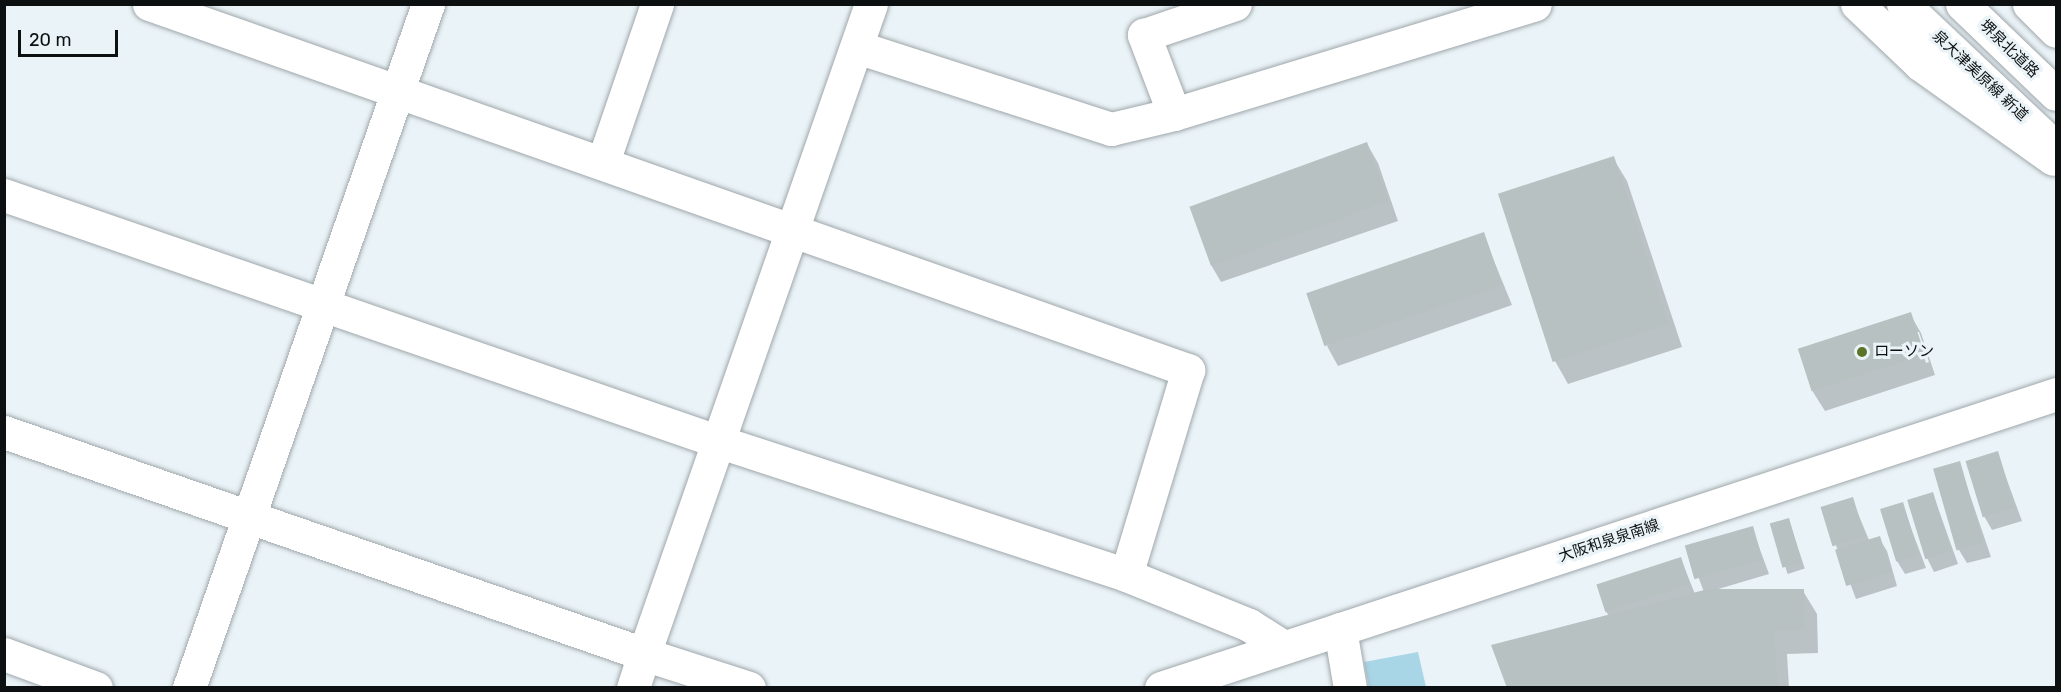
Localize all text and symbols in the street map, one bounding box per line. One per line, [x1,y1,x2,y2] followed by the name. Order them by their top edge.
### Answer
[1976,16,2042,82] street label: 堺泉北道路
[21,18,122,56] scale bar
[1929,27,2031,125] street label: 泉大津美原線 新道
[29,29,71,51] text: 20 m
[1874,343,1934,361] place label: ローソン
[1855,345,1869,359] marker: ローソン
[1556,516,1662,566] street label: 大阪和泉泉南線

